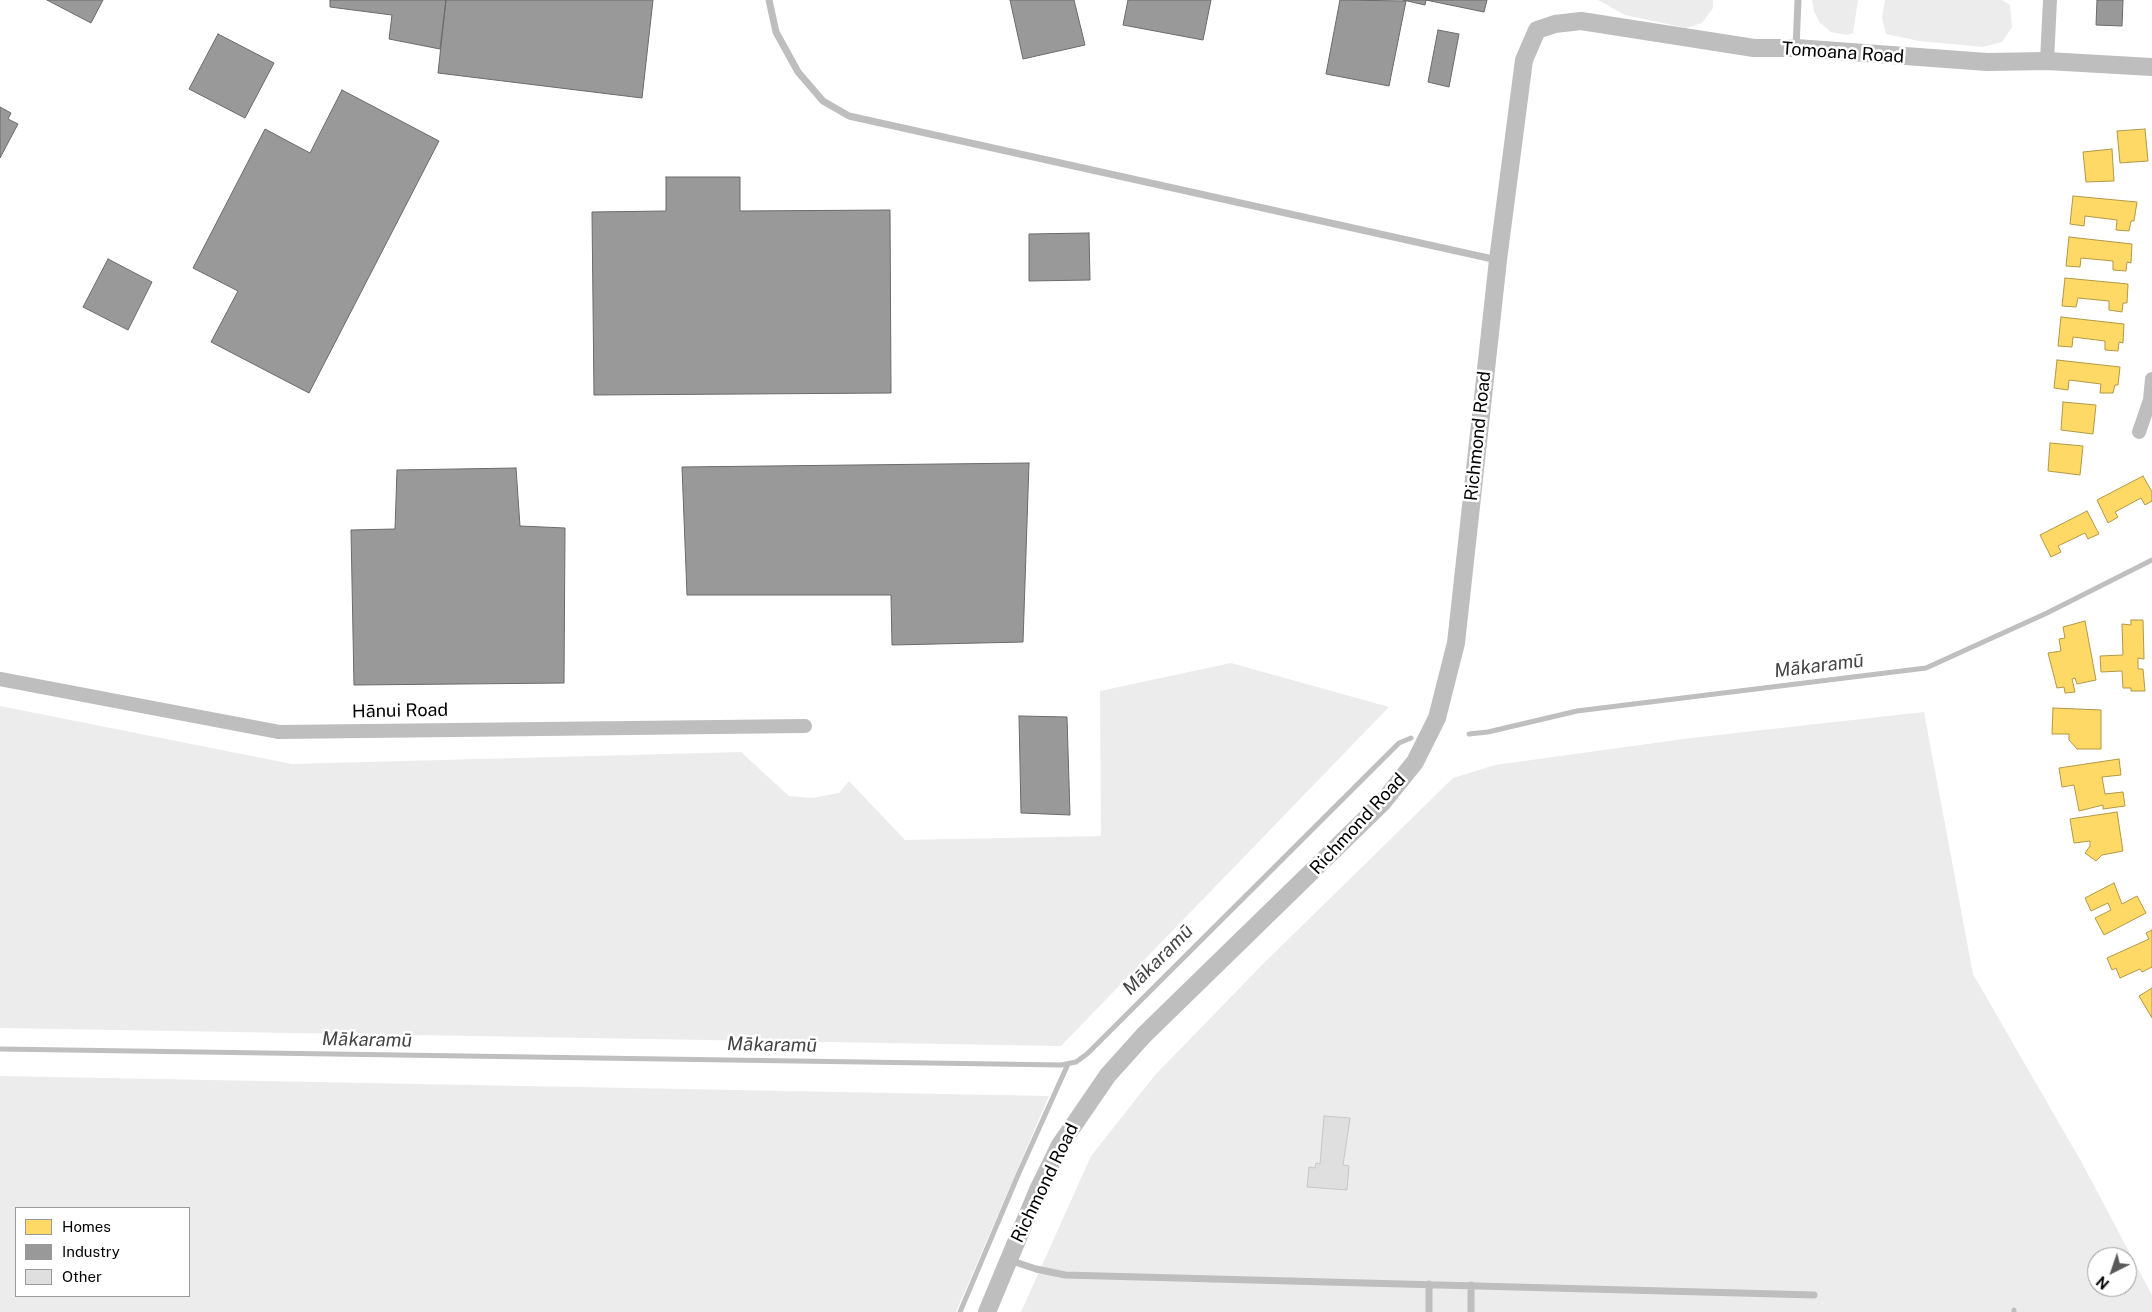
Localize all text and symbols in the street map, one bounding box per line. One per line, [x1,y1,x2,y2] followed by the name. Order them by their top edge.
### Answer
[1781,38,1905,68] street label: Tomoana Road
[1460,370,1496,502] street label: Richmond Road
[1773,649,1865,683] water label: Mākaramū
[352,699,448,723] street label: Hānui Road
[1306,769,1410,879] street label: Richmond Road
[1118,920,1198,1000] water label: Mākaramū
[322,1028,412,1052] water label: Mākaramū
[727,1033,817,1057] water label: Mākaramū
[1007,1120,1083,1246] street label: Richmond Road
[15,1207,190,1297] legend
[62,1218,111,1235] text: Homes
[62,1243,120,1260] text: Industry
[2087,1247,2137,1297] north arrow
[62,1268,102,1285] text: Other
[2093,1273,2112,1292] text: N

